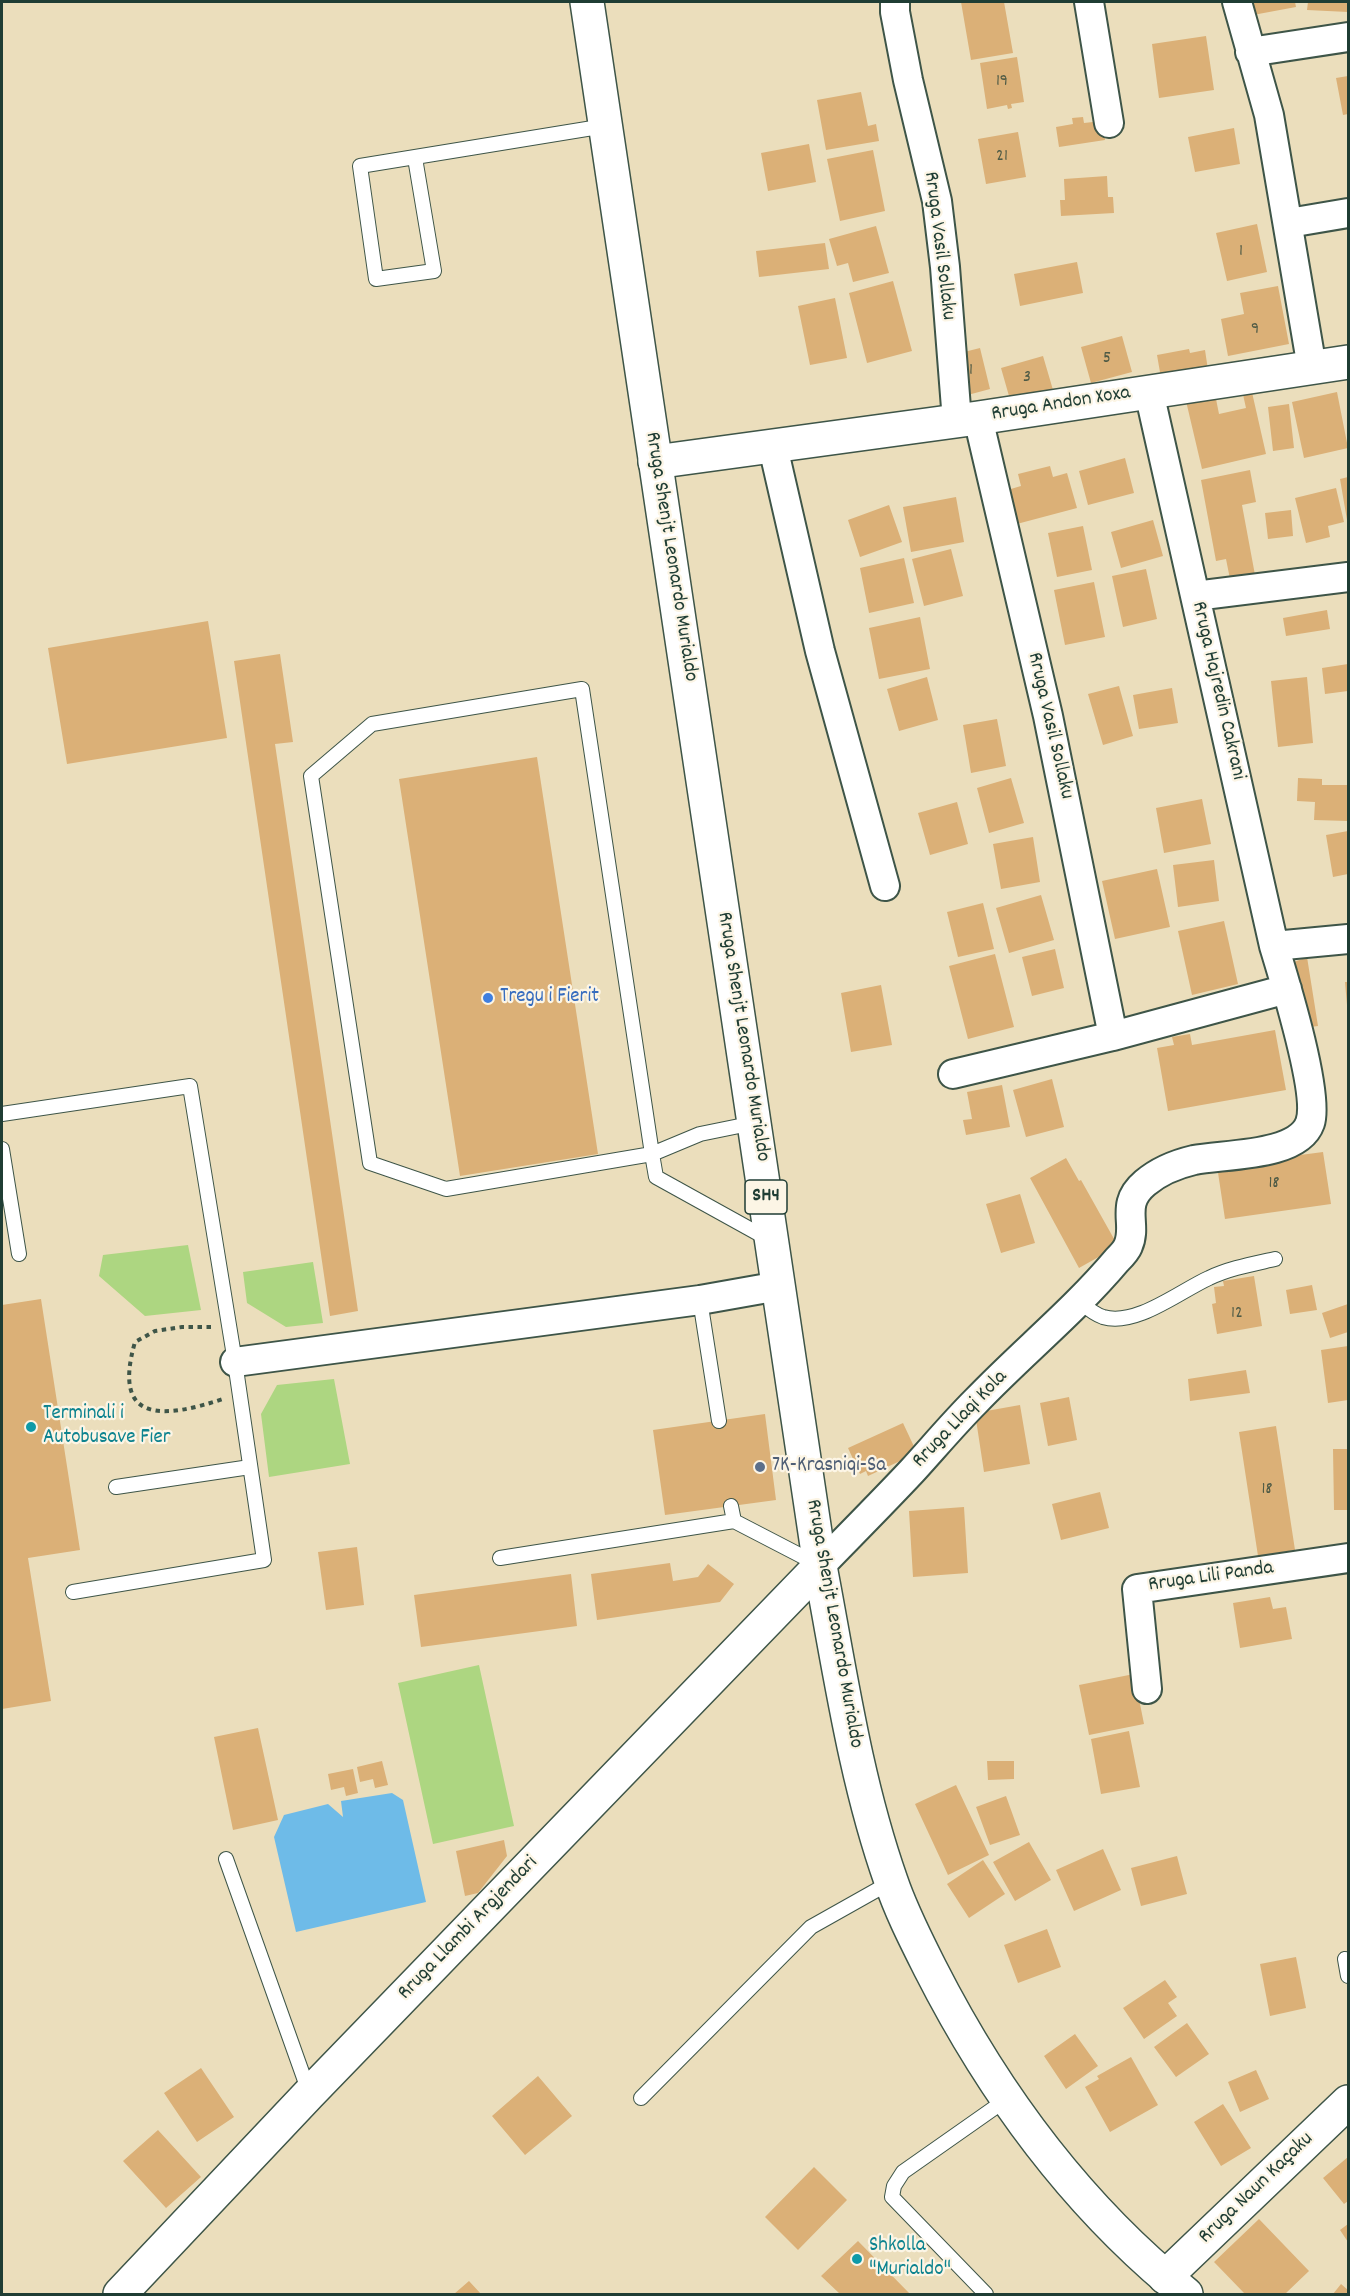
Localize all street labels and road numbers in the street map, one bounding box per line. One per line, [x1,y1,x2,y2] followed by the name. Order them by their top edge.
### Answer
[916,170,960,322] street label: Rruga Vasil Sollaku
[990,382,1132,428] street label: Rruga Andon Xoxa
[638,430,702,684] street label: Rruga Shenjt Leonardo Murialdo
[1184,599,1250,783] street label: Rruga Hajredin Cakrani
[1020,650,1078,802] street label: Rruga Vasil Sollaku
[710,910,774,1164] street label: Rruga Shenjt Leonardo Murialdo
[745,1180,787,1214] road number: SH4
[908,1366,1014,1474] street label: Rruga Llaqi Kola
[799,1498,867,1750] street label: Rruga Shenjt Leonardo Murialdo
[1147,1557,1275,1599] street label: Rruga Lili Panda
[394,1852,544,2006] street label: Rruga Llambi Argjendari
[1194,2128,1320,2250] street label: Rruga Naun Kaçaku

